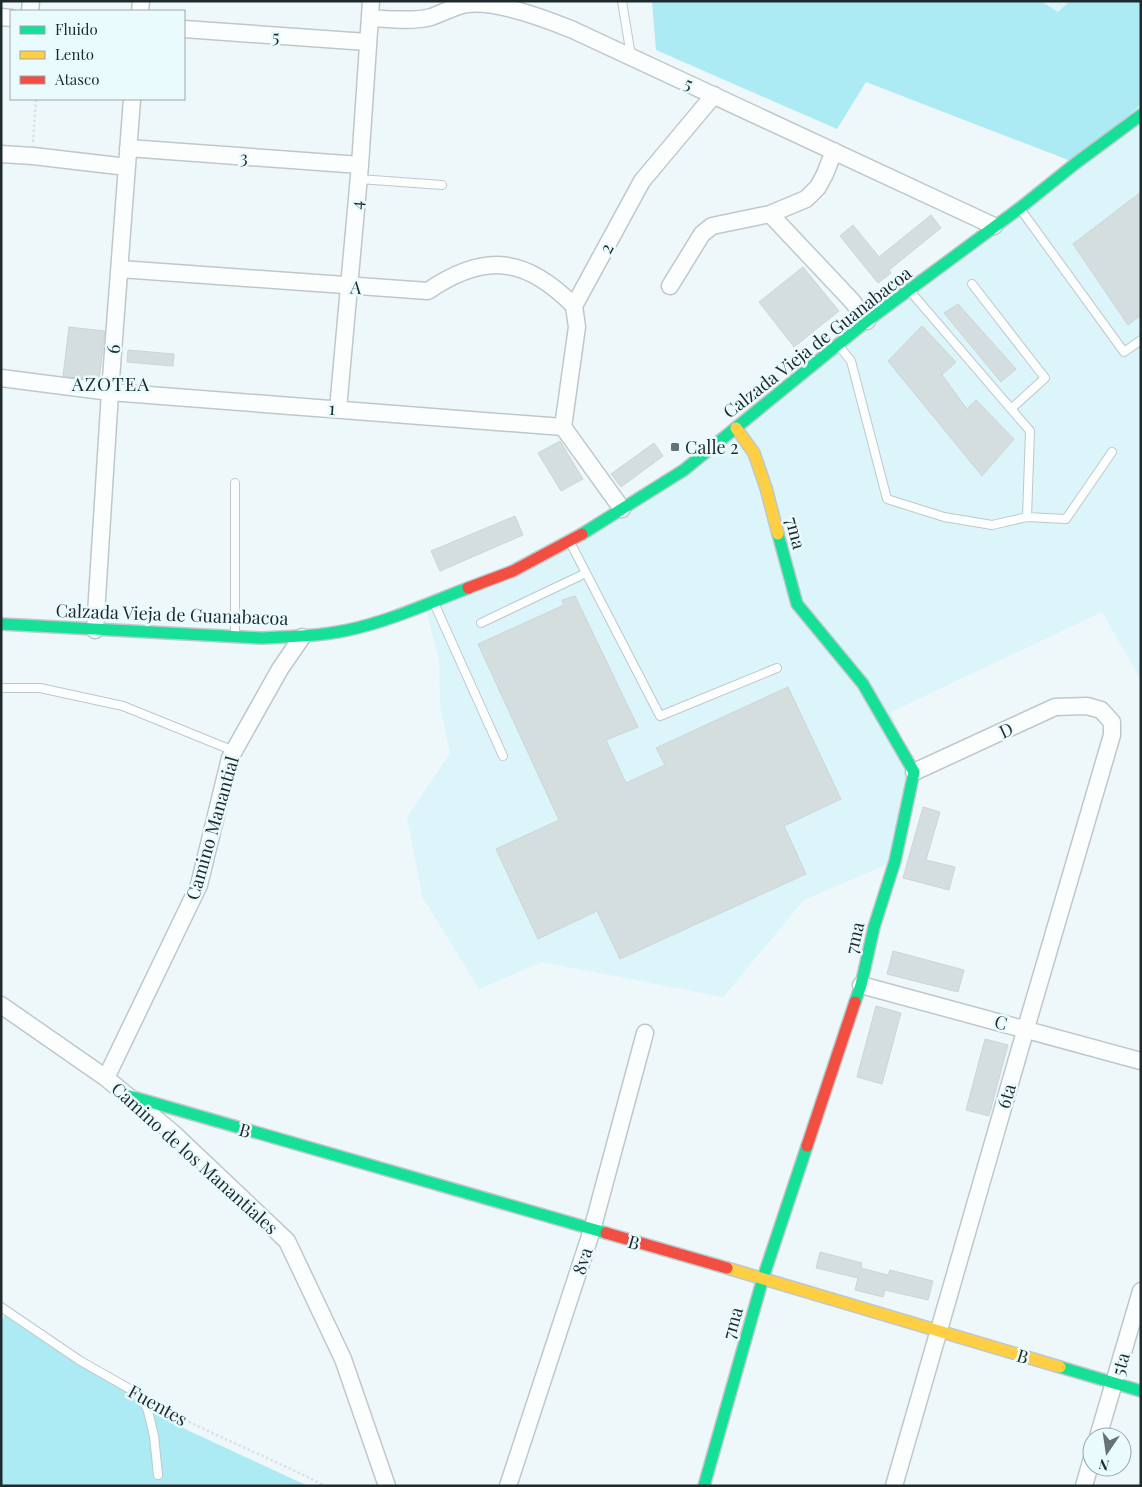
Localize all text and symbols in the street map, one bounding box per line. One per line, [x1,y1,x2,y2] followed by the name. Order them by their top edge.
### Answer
[10,10,185,100] legend
[55,19,98,39] text: Fluido
[271,24,281,48] street label: 5
[55,44,94,64] text: Lento
[54,69,99,89] text: Atasco
[681,71,697,95] street label: 5
[239,145,249,169] street label: 3
[344,199,368,210] street label: 4
[593,238,619,258] street label: 2
[718,261,916,423] street label: Calzada Vieja de Guanabacoa
[349,275,363,299] street label: A
[101,343,125,355] street label: 6
[71,370,150,396] district label: AZOTEA
[328,396,336,420] street label: 1
[685,435,739,459] place label: Calle 2
[669,441,681,453] marker: Calle 2
[780,514,812,552] street label: 7ma
[55,598,289,630] street label: Calzada Vieja de Guanabacoa
[995,716,1017,744] street label: D
[180,753,244,903] street label: Camino Manantial
[839,920,869,956] street label: 7ma
[992,1009,1010,1035] street label: C
[107,1077,283,1239] street label: Camino de los Manantiales
[991,1081,1021,1111] street label: 6ta
[236,1117,254,1143] street label: B
[625,1229,643,1255] street label: B
[566,1244,598,1278] street label: 8va
[716,1304,748,1342] street label: 7ma
[1014,1343,1032,1369] street label: B
[1105,1350,1135,1378] street label: 5ta
[124,1379,192,1431] street label: Fuentes
[1082,1427,1132,1477] north arrow
[1097,1455,1111,1476] text: N

